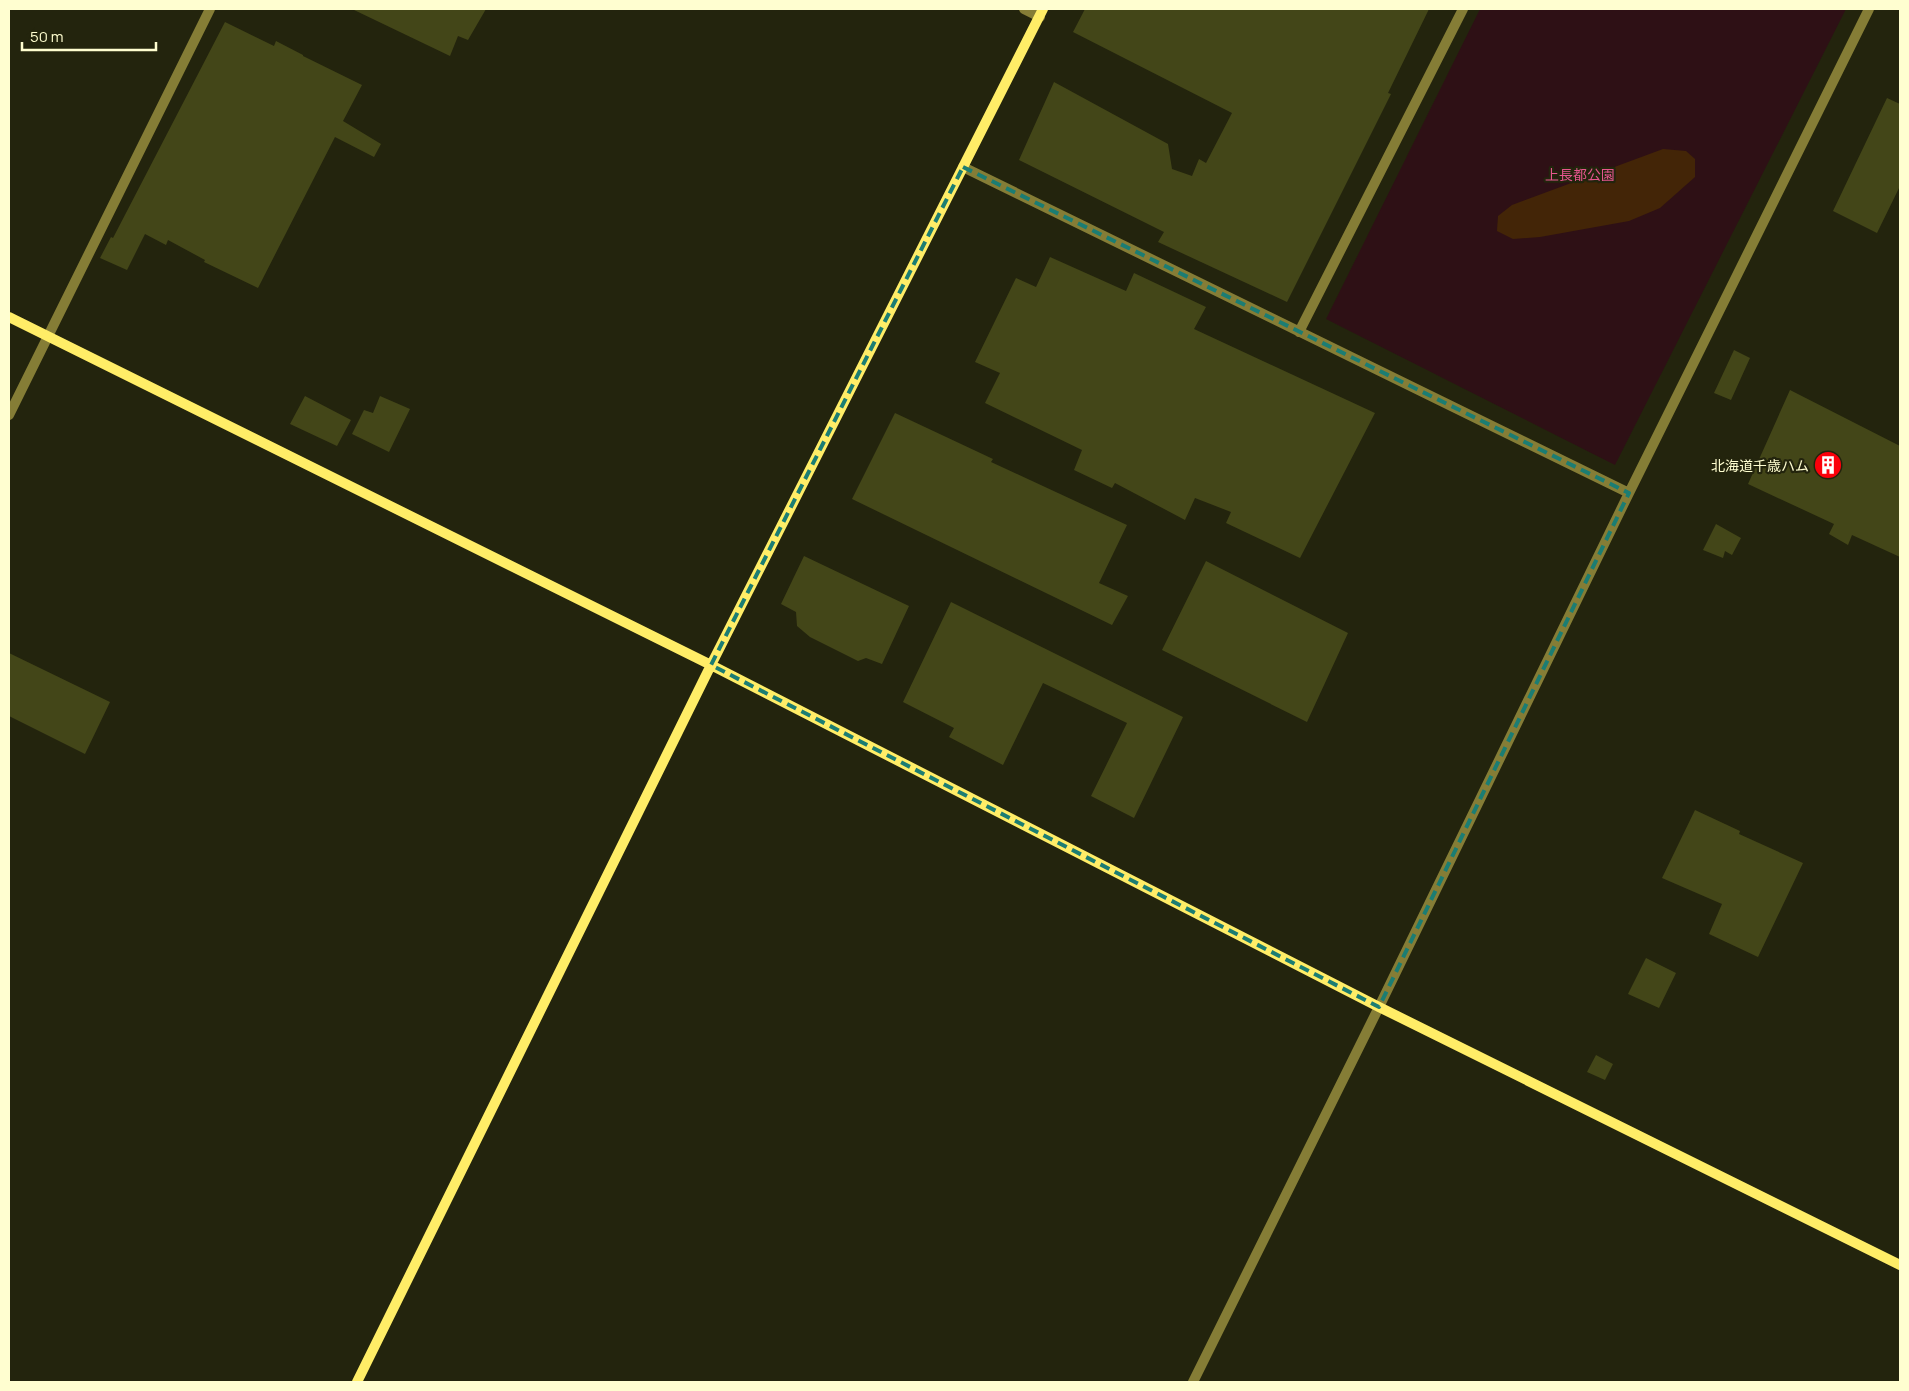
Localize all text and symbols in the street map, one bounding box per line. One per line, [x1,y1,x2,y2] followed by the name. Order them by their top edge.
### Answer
[22,20,156,52] scale bar
[30,26,64,47] text: 50 m
[1545,165,1615,184] park label: 上長都公園
[1813,450,1843,480] building icon: 北海道千歳ハム
[1711,456,1809,475] place label: 北海道千歳ハム

